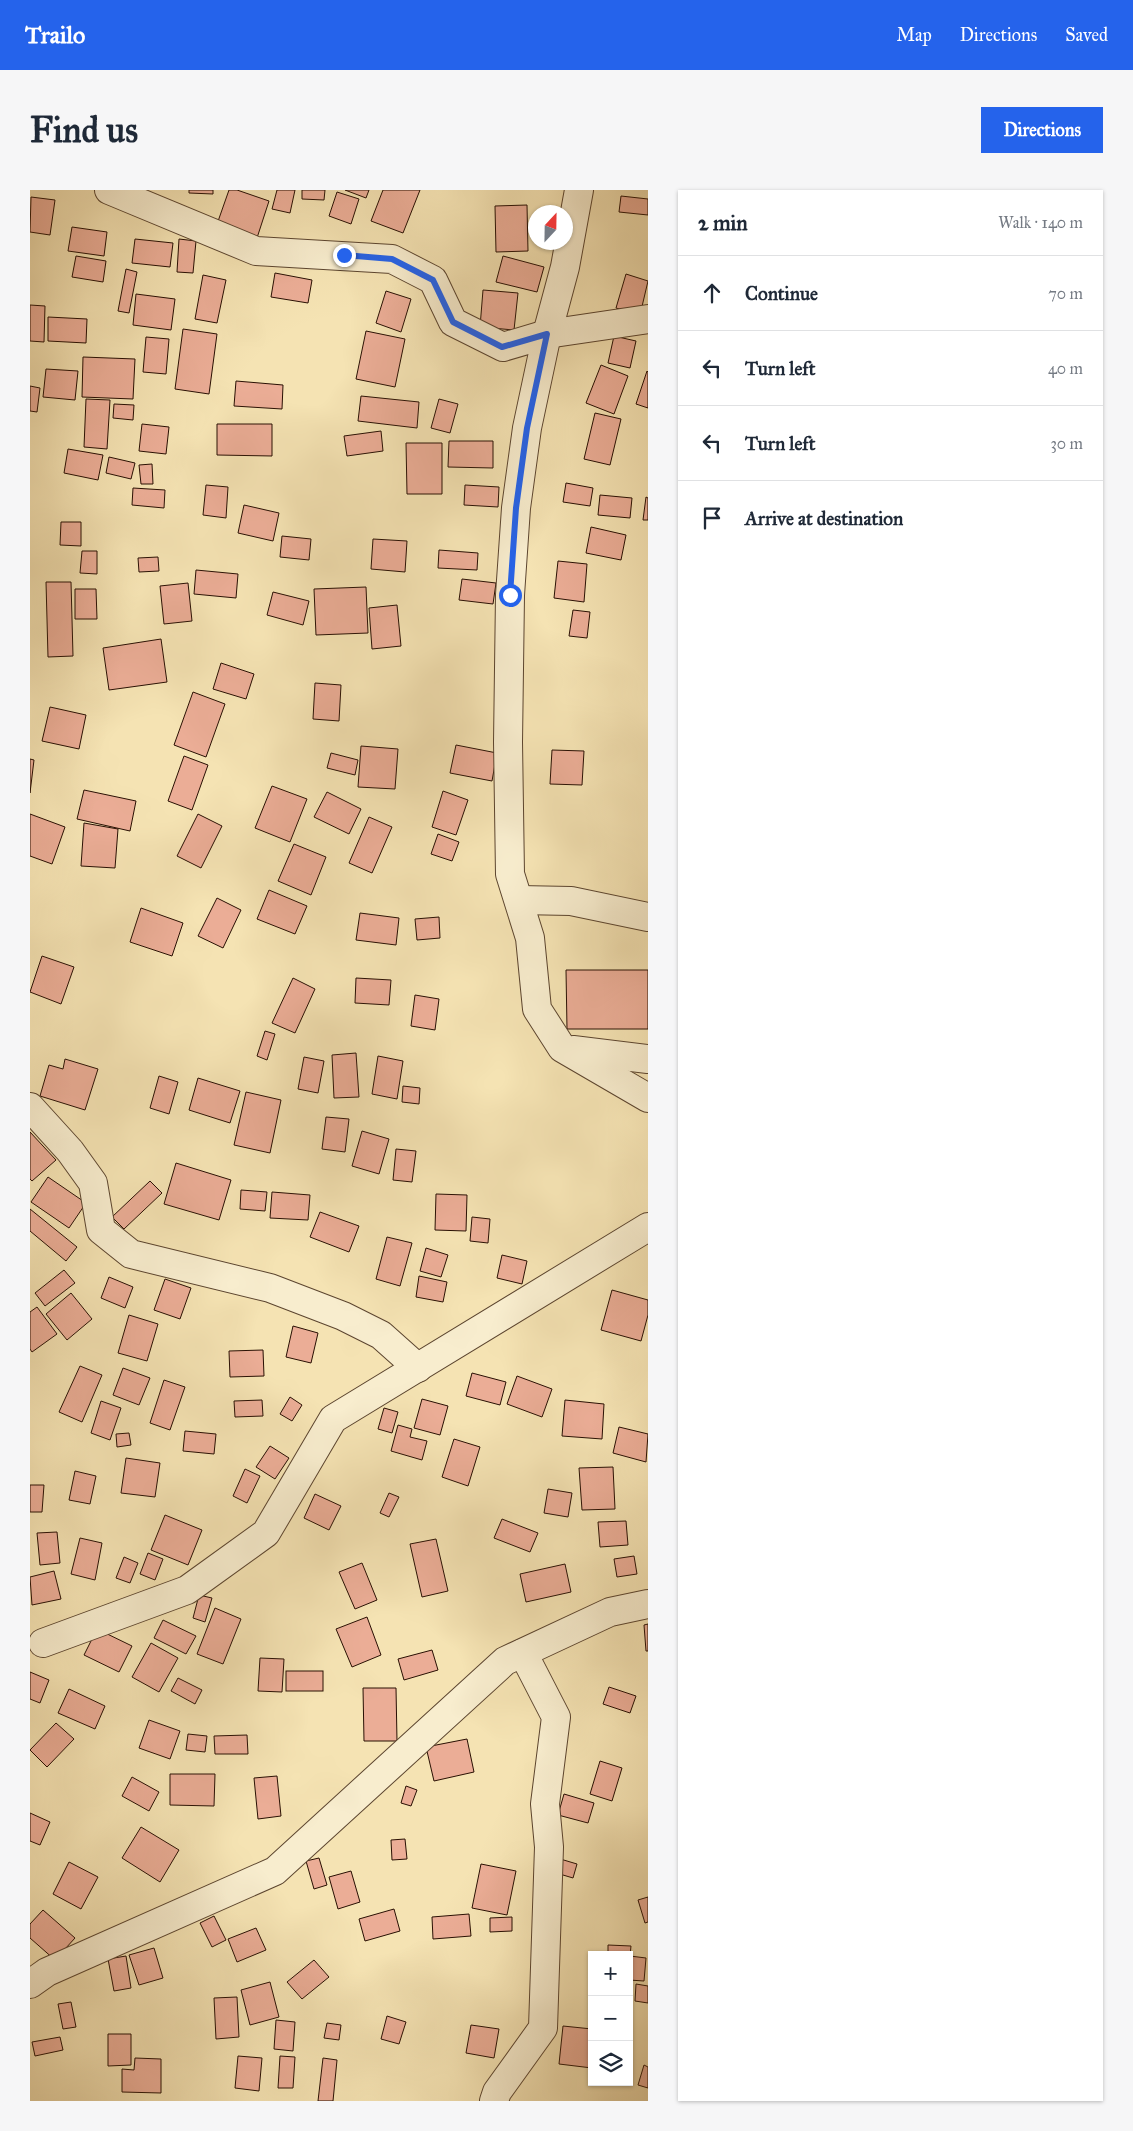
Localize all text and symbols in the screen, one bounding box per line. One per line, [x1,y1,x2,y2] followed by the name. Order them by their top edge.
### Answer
[25,20,85,50] text: Trailo
[896,24,932,46] text: Map
[960,24,1037,46] text: Directions
[1065,24,1108,46] text: Saved
[981,107,1103,153] button: Directions
[30,109,138,152] text: Find us
[528,205,573,250] north arrow
[698,210,748,236] text: 2 min
[998,213,1083,232] text: Walk · 140 m
[333,244,356,267] route end
[698,279,726,307] icon: ahead
[745,282,818,305] text: Continue
[1048,284,1083,303] text: 70 m
[698,354,726,382] icon: left
[745,357,815,380] text: Turn left
[1048,359,1083,378] text: 40 m
[698,429,726,457] icon: left
[745,432,815,455] text: Turn left
[1050,434,1083,453] text: 30 m
[698,504,726,532] icon: arrive
[745,507,903,530] text: Arrive at destination
[499,584,522,607] route start
[588,1951,633,2086] map controls
[588,1951,633,1996] button: +
[588,1996,633,2041] button: −
[588,2041,633,2086] button: layers

